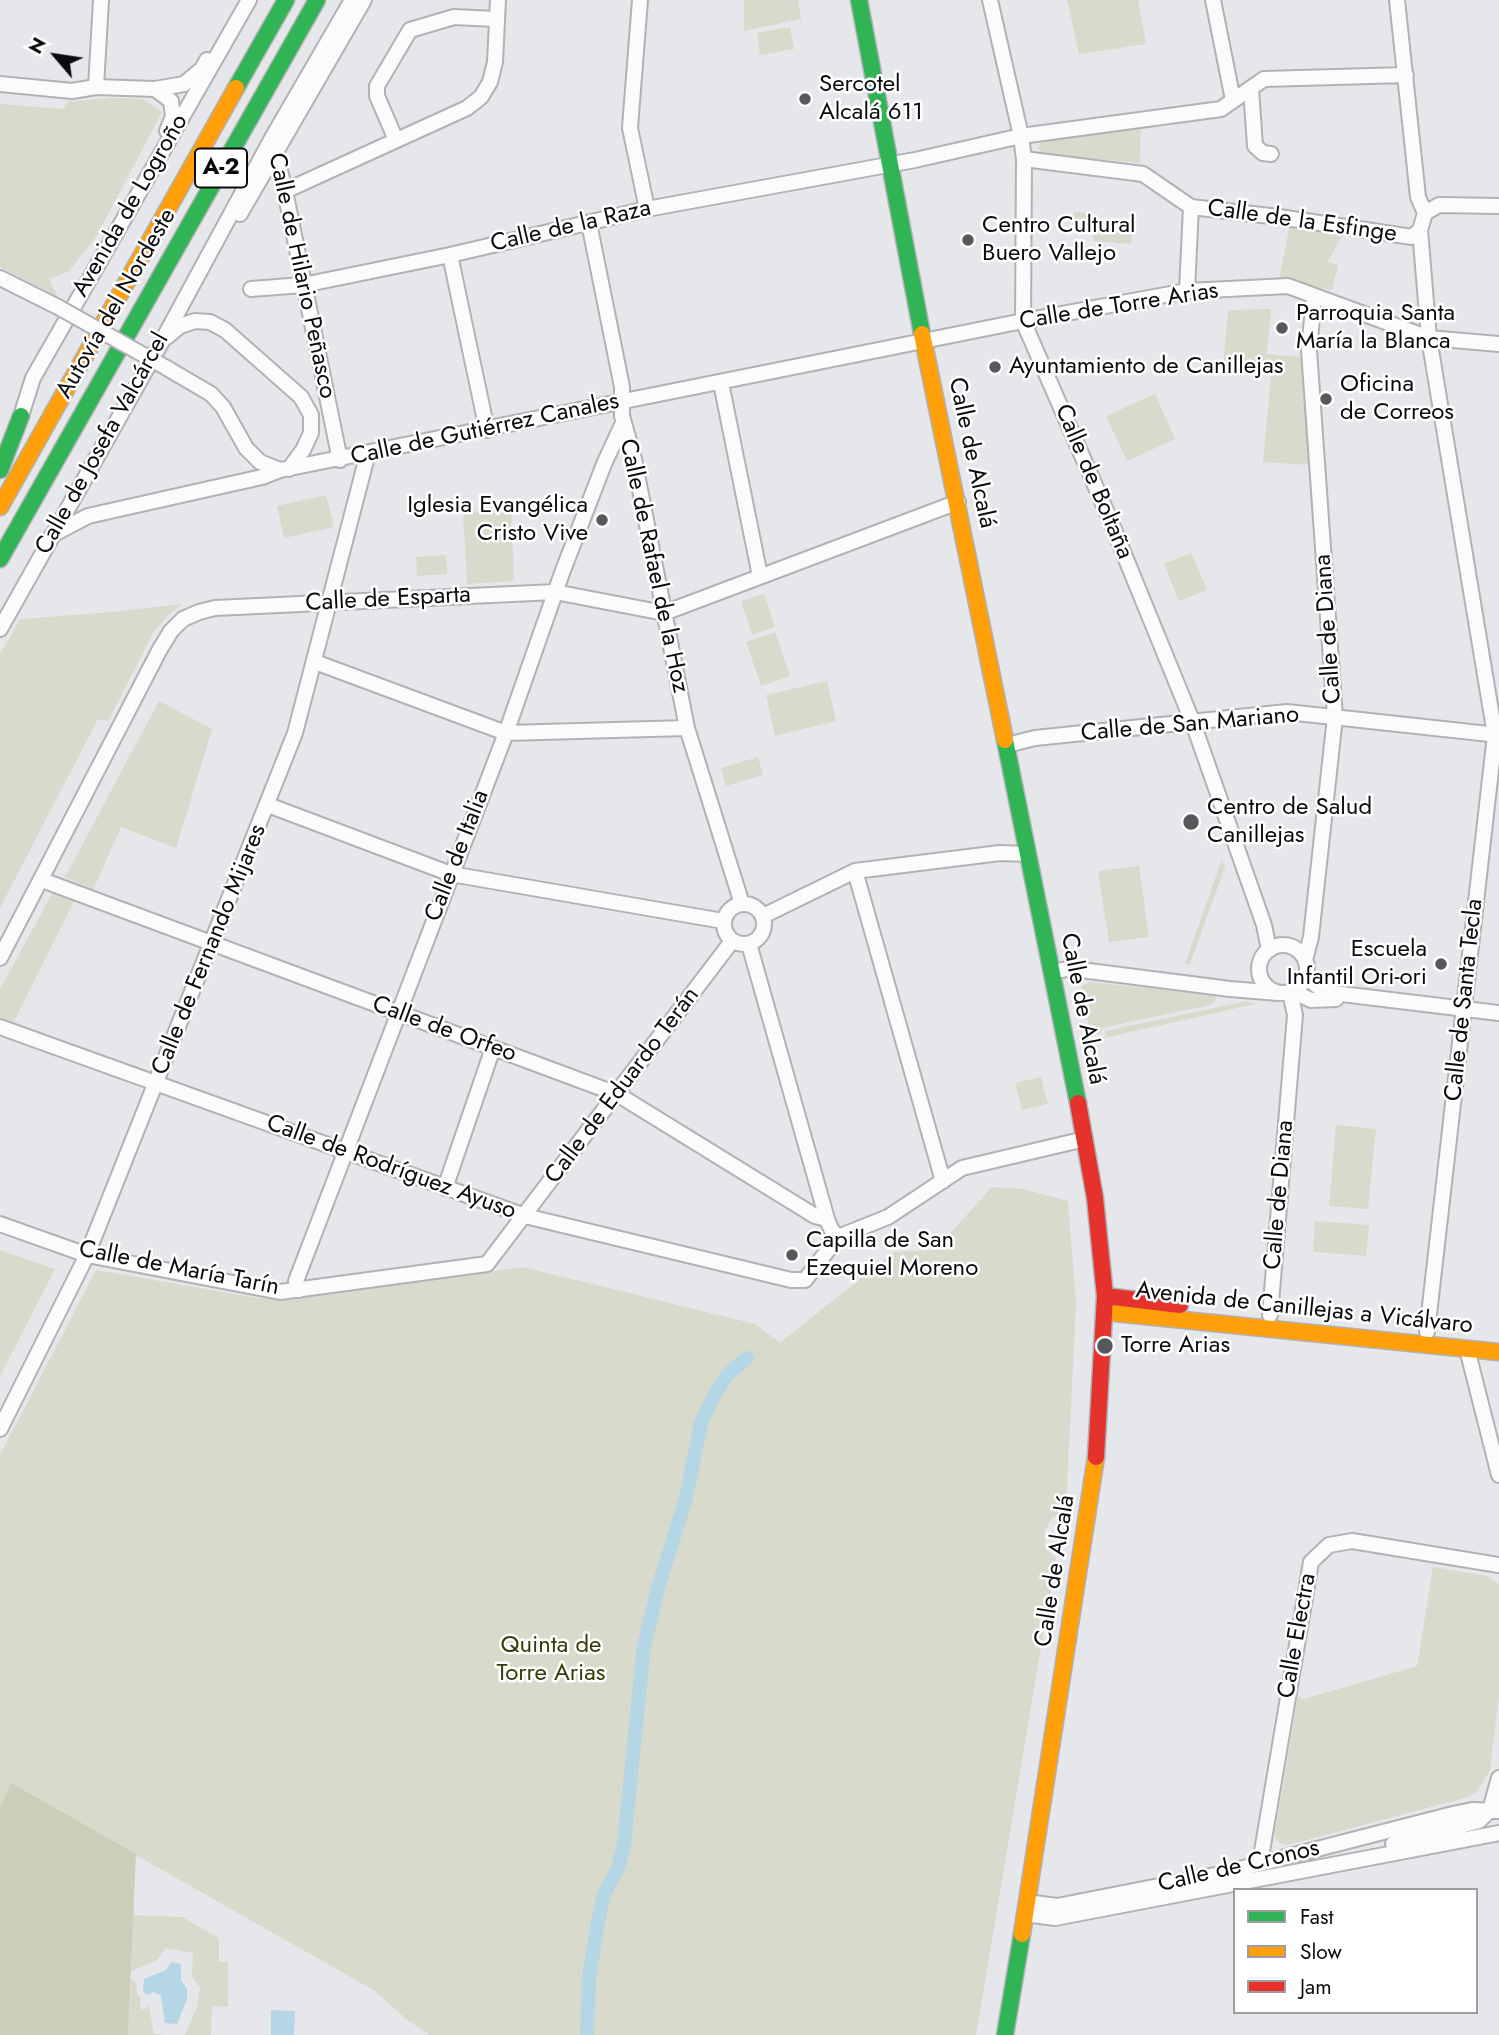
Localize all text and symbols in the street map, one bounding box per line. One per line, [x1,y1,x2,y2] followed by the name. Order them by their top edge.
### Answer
[21,21,91,91] north arrow
[22,32,53,59] text: N
[819,71,923,127] place label: Sercotel Alcalá 611
[797,91,813,107] marker: Sercotel Alcalá 611
[67,110,195,302] street label: Avenida de Logroño
[195,148,247,188] road number: A-2
[261,151,341,401] street label: Calle de Hilario Peñasco
[1206,194,1398,250] street label: Calle de la Esfinge
[488,195,654,259] street label: Calle de la Raza
[51,204,183,404] street label: Autovía del Nordeste
[982,212,1136,268] place label: Centro Cultural Buero Vallejo
[960,232,976,248] marker: Centro Cultural Buero Vallejo
[1018,277,1220,337] street label: Calle de Torre Arias
[1296,300,1455,356] place label: Parroquia Santa María la Blanca
[1274,320,1290,336] marker: Parroquia Santa María la Blanca
[30,328,176,560] street label: Calle de Josefa Valcárcel
[1009,353,1283,381] place label: Ayuntamiento de Canillejas
[987,359,1003,375] marker: Ayuntamiento de Canillejas
[1340,371,1454,427] place label: Oficina de Correos
[941,375,1001,531] street label: Calle de Alcalá
[348,387,622,473] street label: Calle de Gutiérrez Canales
[1318,391,1334,407] marker: Oficina de Correos
[1047,400,1139,564] street label: Calle de Boltaña
[612,436,694,696] street label: Calle de Rafael de la Hoz
[407,492,588,548] place label: Iglesia Evangélica Cristo Vive
[594,512,610,528] marker: Iglesia Evangélica Cristo Vive
[1309,553,1349,705] street label: Calle de Diana
[305,581,471,619] street label: Calle de Esparta
[1080,701,1300,749] street label: Calle de San Mariano
[420,786,496,926] street label: Calle de Italia
[1207,794,1372,850] place label: Centro de Salud Canillejas
[1181,812,1201,832] marker: Centro de Salud Canillejas
[147,821,273,1079] street label: Calle de Fernando Mijares
[1440,897,1490,1103] street label: Calle de Santa Tecla
[1053,931,1111,1087] street label: Calle de Alcalá
[1287,936,1427,992] place label: Escuela Infantil Ori-ori
[1433,956,1449,972] marker: Escuela Infantil Ori-ori
[540,982,706,1190] street label: Calle de Eduardo Terán
[368,991,520,1069] street label: Calle de Orfeo
[262,1109,520,1227] street label: Calle de Rodríguez Ayuso
[1259,1119,1301,1271] street label: Calle de Diana
[806,1227,978,1283] place label: Capilla de San Ezequiel Moreno
[76,1235,282,1303] street label: Calle de María Tarín
[784,1247,800,1263] marker: Capilla de San Ezequiel Moreno
[1134,1277,1474,1341] street label: Avenida de Canillejas a Vicálvaro
[1121,1332,1230,1360] place label: Torre Arias
[1095,1336,1115,1356] marker: Torre Arias
[1030,1493,1082,1649] street label: Calle de Alcalá
[1273,1571,1323,1701] street label: Calle Electra
[496,1632,606,1688] park label: Quinta de Torre Arias
[1156,1834,1322,1900] street label: Calle de Cronos
[1233,1888,1478,2014] legend
[1300,1902,1333,1932] text: Fast
[1300,1937,1342,1967] text: Slow
[1300,1972,1332,2002] text: Jam

